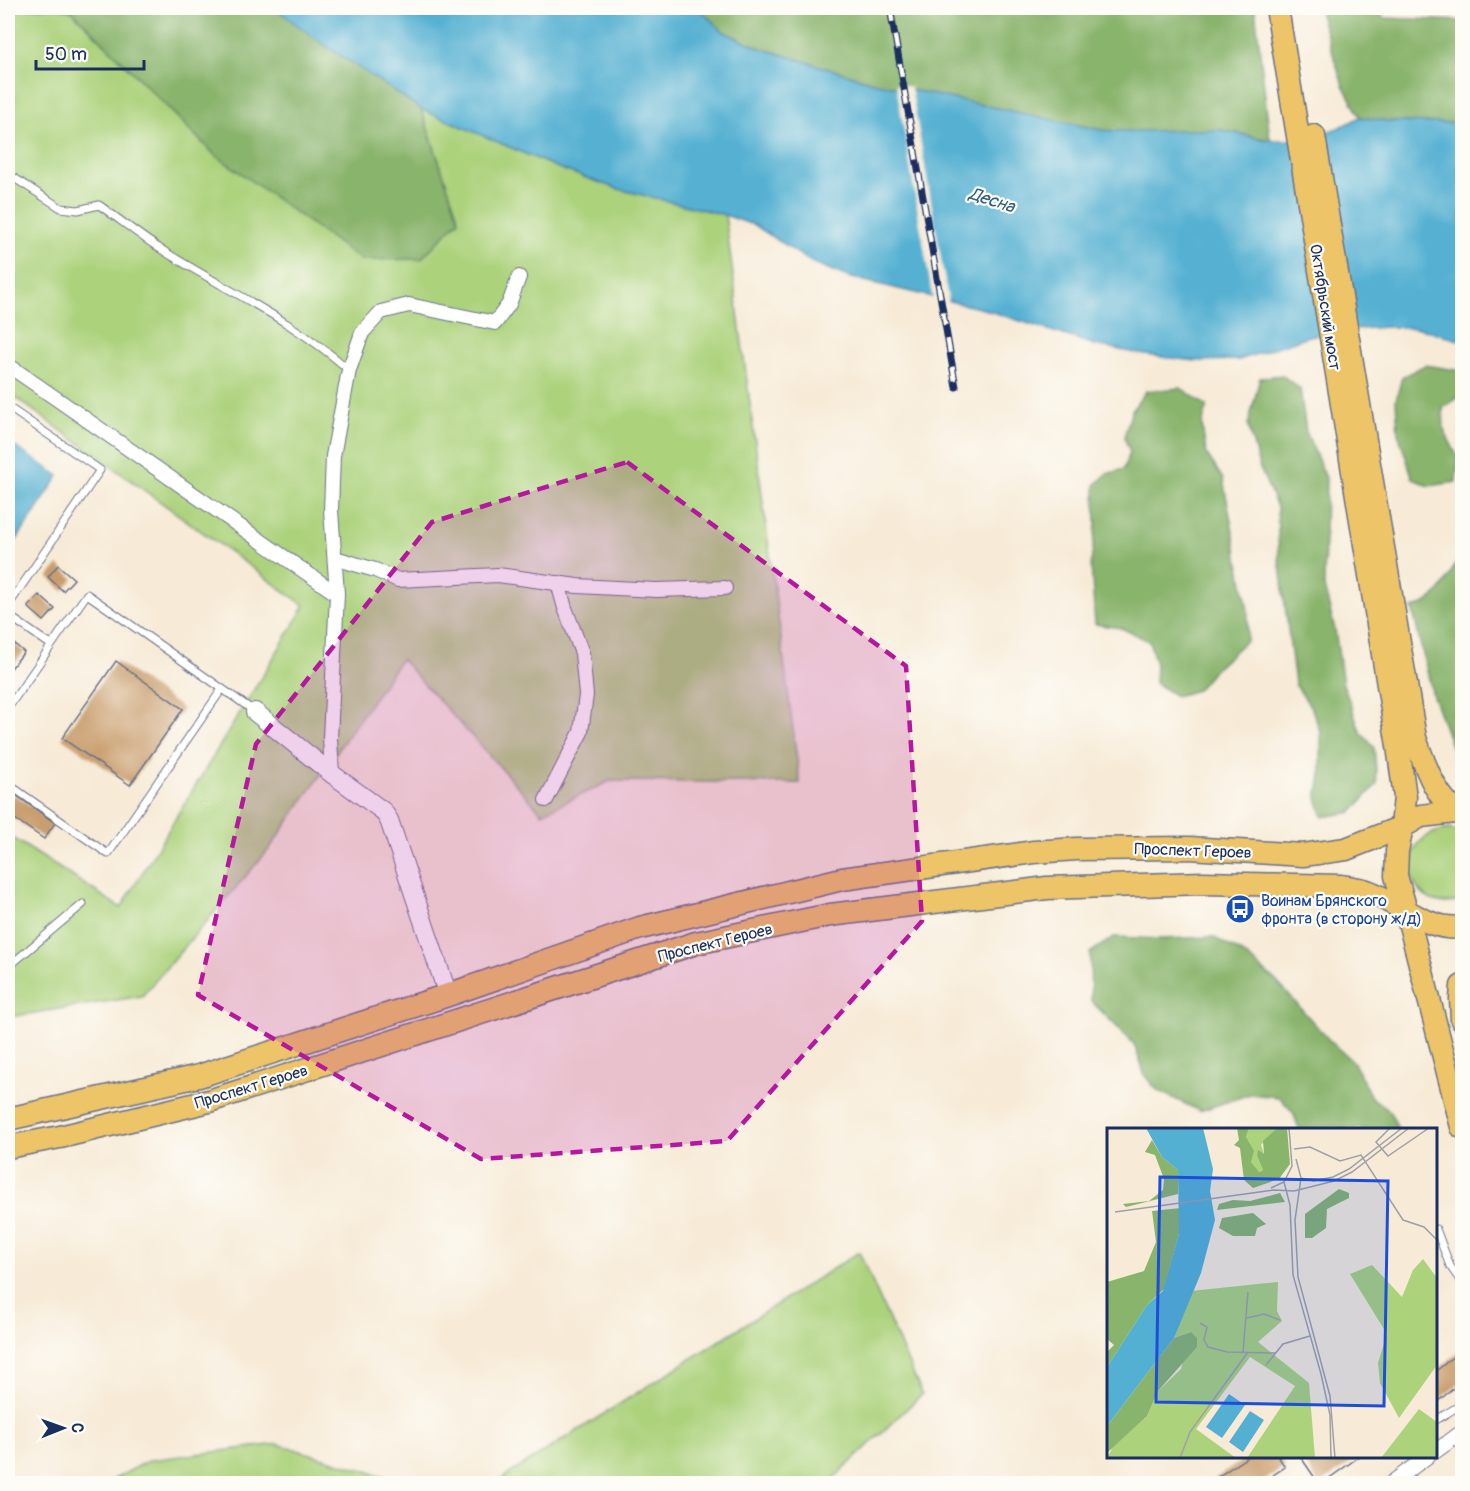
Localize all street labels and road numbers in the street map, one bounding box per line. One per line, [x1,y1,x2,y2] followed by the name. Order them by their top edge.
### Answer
[1305,243,1345,372] street label: Октябрьский мост
[1134,839,1252,863] street label: Проспект Героев
[656,919,774,967] street label: Проспект Героев
[192,1060,310,1114] street label: Проспект Героев

